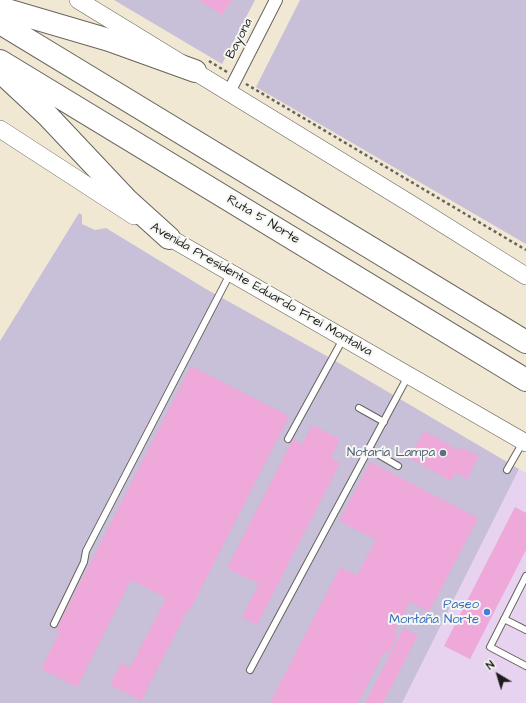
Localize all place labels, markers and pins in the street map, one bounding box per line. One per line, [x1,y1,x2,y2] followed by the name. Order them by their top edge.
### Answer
[347,445,435,461] place label: Notaría Lampa
[438,448,448,458] marker: Notaría Lampa
[389,597,479,628] place label: Paseo Montaña Norte
[482,607,492,617] marker: Paseo Montaña Norte

